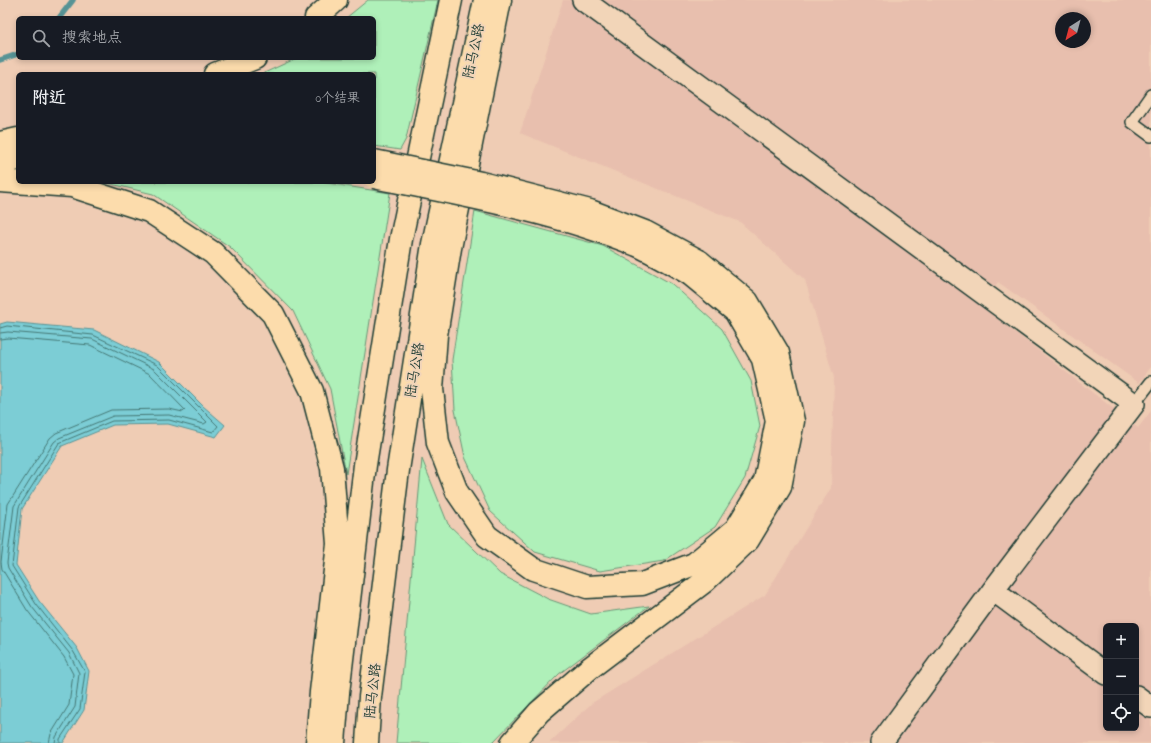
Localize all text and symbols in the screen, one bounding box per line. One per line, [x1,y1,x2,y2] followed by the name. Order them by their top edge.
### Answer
[1055,12,1091,48] north arrow
[16,16,376,60] search box
[458,22,491,81] street label: 陆马公路
[30,27,52,49] icon: search
[62,27,122,49] text: 搜索地点
[32,86,66,111] text: 附近
[315,89,360,108] text: 0个结果
[401,341,430,400] street label: 陆马公路
[1103,623,1139,731] map controls
[1103,623,1139,659] button: +
[1103,659,1139,695] button: −
[360,662,387,720] street label: 陆马公路
[1103,695,1139,731] button: locate

